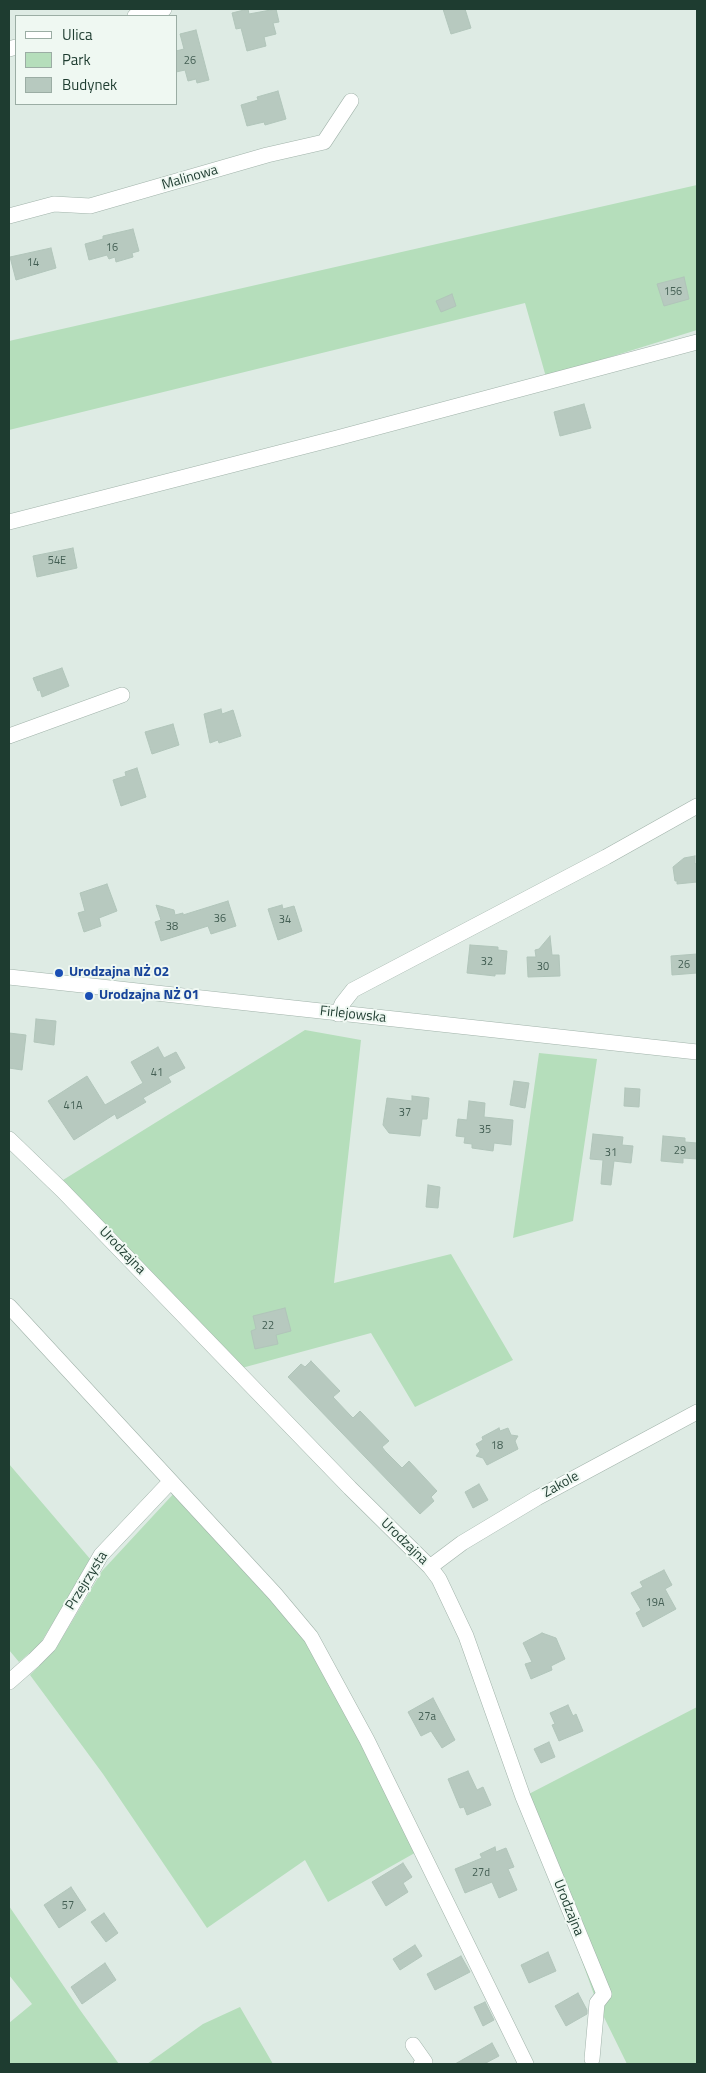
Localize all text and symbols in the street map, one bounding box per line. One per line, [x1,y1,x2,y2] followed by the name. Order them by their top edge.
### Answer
[15,15,178,105] legend
[62,23,92,46] text: Ulica
[62,48,91,71] text: Park
[184,54,196,68] house number: 26
[62,73,117,96] text: Budynek
[160,162,220,194] street label: Malinowa
[106,241,118,255] house number: 16
[27,256,39,270] house number: 14
[664,285,682,299] house number: 156
[48,554,66,568] house number: 54E
[214,912,226,926] house number: 36
[279,913,291,927] house number: 34
[166,920,178,934] house number: 38
[481,955,493,969] house number: 32
[678,958,690,972] house number: 26
[537,960,549,974] house number: 30
[69,965,169,981] place label: Urodzajna NŻ 02
[53,967,65,979] marker: Urodzajna NŻ 02
[99,988,199,1004] place label: Urodzajna NŻ 01
[83,990,95,1002] marker: Urodzajna NŻ 01
[319,1003,387,1027] street label: Firlejowska
[151,1066,163,1080] house number: 41
[64,1099,82,1113] house number: 41A
[399,1106,411,1120] house number: 37
[479,1123,491,1137] house number: 35
[674,1144,686,1158] house number: 29
[605,1146,617,1160] house number: 31
[95,1224,149,1278] street label: Urodzajna
[262,1319,274,1333] house number: 22
[491,1439,503,1453] house number: 18
[540,1468,582,1502] street label: Zakole
[377,1515,431,1569] street label: Urodzajna
[62,1549,112,1613] street label: Przejrzysta
[646,1596,664,1610] house number: 19A
[418,1710,436,1724] house number: 27a
[472,1866,490,1880] house number: 27d
[549,1877,587,1939] street label: Urodzajna
[62,1899,74,1913] house number: 57

